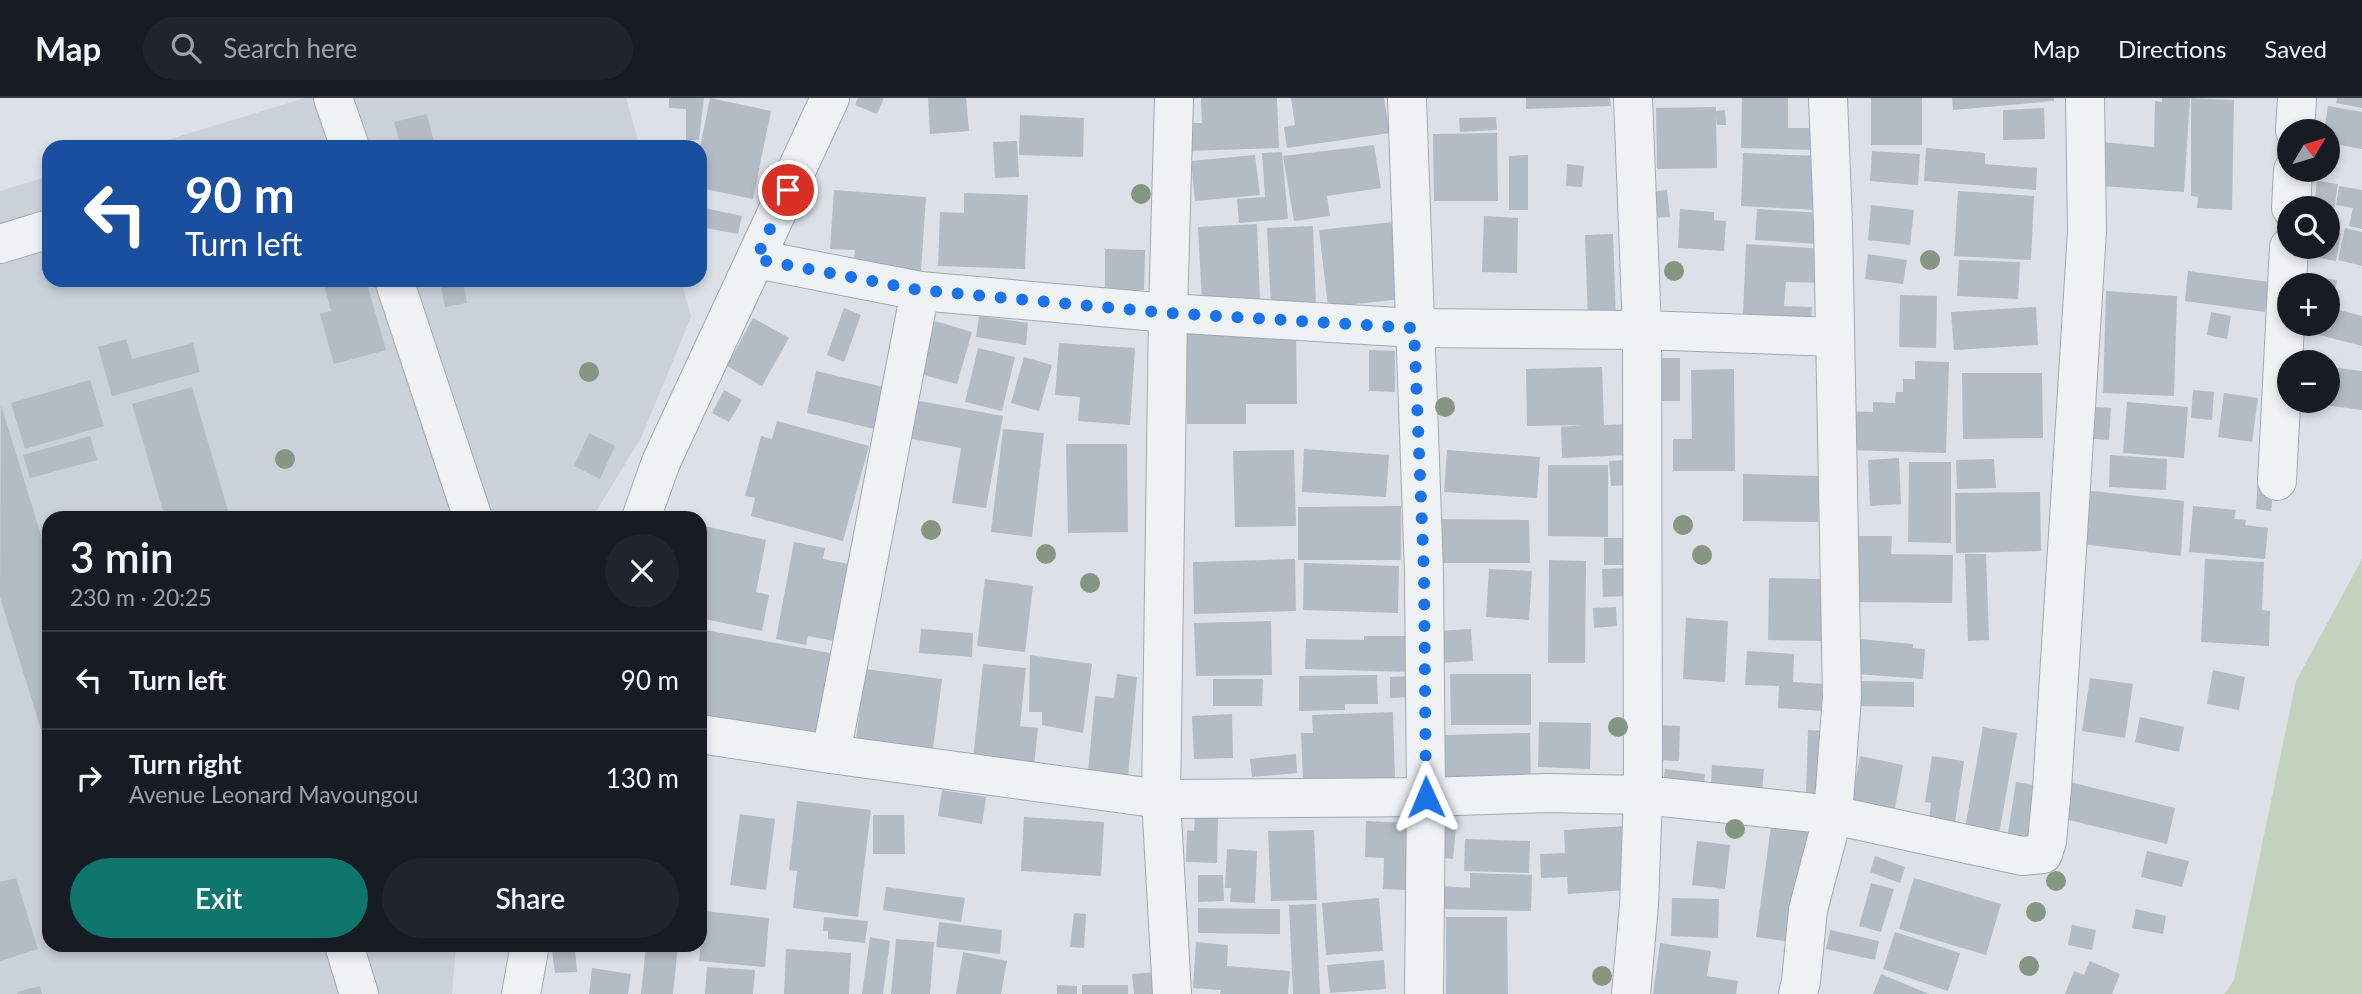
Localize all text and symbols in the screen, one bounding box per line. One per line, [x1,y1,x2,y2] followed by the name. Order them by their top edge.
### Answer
[143,17,633,80] search box
[35,28,101,68] text: Map
[167,29,205,67] icon: search
[223,32,357,64] text: Search here
[2033,34,2080,63] text: Map
[2118,34,2226,63] text: Directions
[2264,34,2327,63] text: Saved
[2277,119,2340,182] north arrow
[2277,119,2340,413] map controls
[758,160,818,220] pin
[185,165,295,223] text: 90 m
[70,168,161,259] icon: left
[769,171,807,209] icon: arrive
[2277,196,2340,259] button: search
[185,224,302,263] text: Turn left
[2277,273,2340,336] button: +
[2277,350,2340,413] button: −
[70,532,174,582] text: 3 min
[605,534,679,608] button: close
[70,583,212,611] text: 230 m · 20:25
[70,661,108,699] icon: left
[129,664,226,696] text: Turn left
[621,664,679,696] text: 90 m
[129,748,242,780] text: Turn right
[70,759,108,797] icon: right
[1389,760,1463,834] position arrow
[606,762,679,794] text: 130 m
[129,780,418,808] text: Avenue Leonard Mavoungou
[70,858,368,938] button: Exit
[382,858,679,938] button: Share

